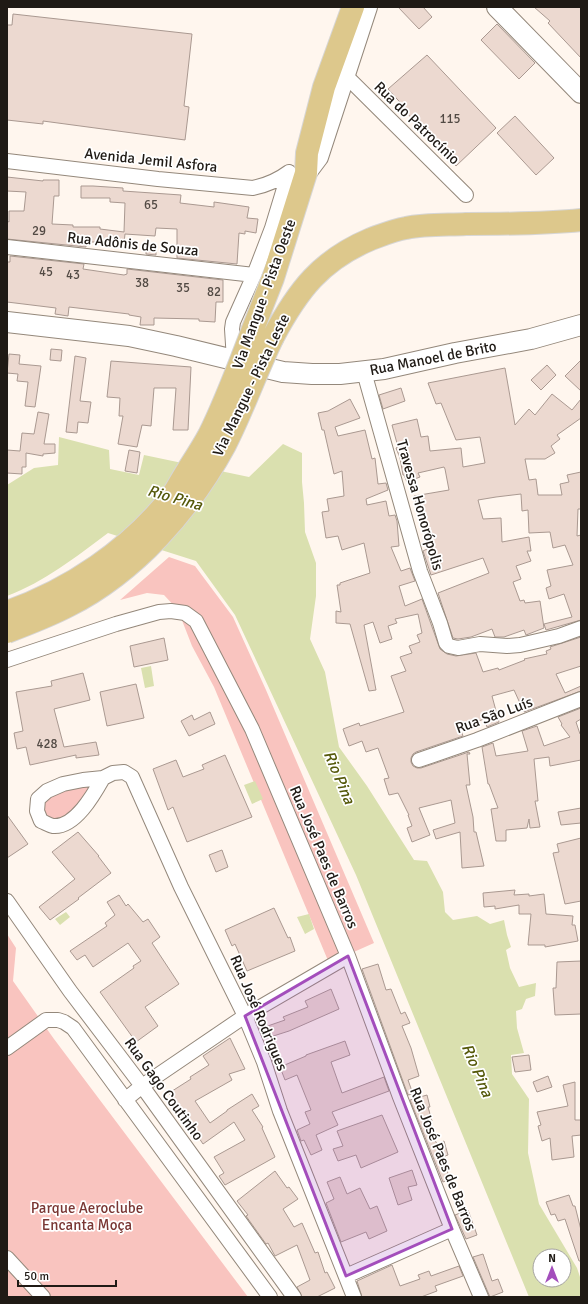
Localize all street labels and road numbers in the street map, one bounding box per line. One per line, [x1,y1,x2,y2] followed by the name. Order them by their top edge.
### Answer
[370,78,464,169] street label: Rua do Patrocínio
[84,144,218,176] street label: Avenida Jemil Asfora
[228,216,300,372] street label: Via Mangue - Pista Oeste
[66,228,200,260] street label: Rua Adônis de Souza
[209,311,293,459] street label: Via Mangue - Pista Leste
[368,337,498,379] street label: Rua Manoel de Brito
[393,438,447,573] street label: Travessa Honorópolis
[453,693,536,737] street label: Rua São Luís
[286,783,362,931] street label: Rua José Paes de Barros
[226,952,292,1074] street label: Rua José Rodrigues
[121,1034,207,1144] street label: Rua Gago Coutinho
[406,1085,480,1234] street label: Rua José Paes de Barros

